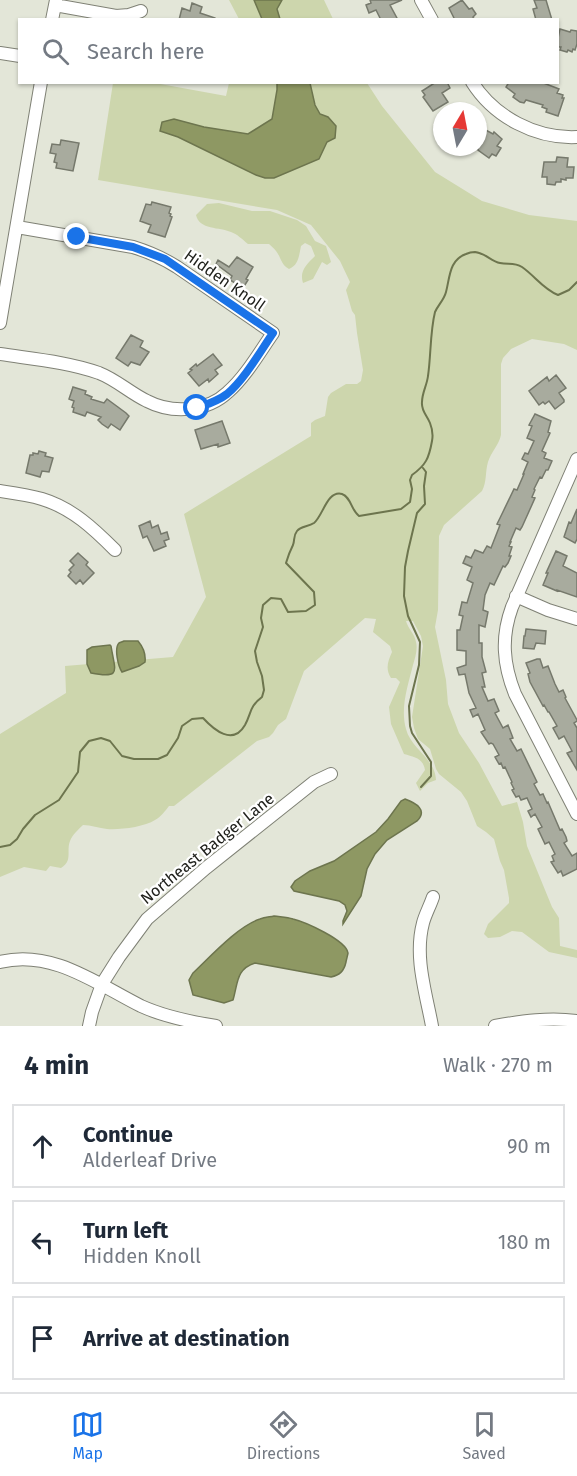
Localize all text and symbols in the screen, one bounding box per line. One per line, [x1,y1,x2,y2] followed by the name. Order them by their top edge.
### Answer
[18,18,559,84] search box
[39,35,72,68] icon: search
[87,38,205,65] text: Search here
[433,102,487,156] north arrow
[63,223,89,249] route end
[181,246,269,315] street label: Hidden Knoll
[183,394,209,420] route start
[137,789,278,908] street label: Northeast Badger Lane
[24,1050,89,1081] text: 4 min
[443,1053,553,1077] text: Walk · 270 m
[83,1121,173,1148] text: Continue
[26,1130,59,1163] icon: ahead
[507,1134,551,1158] text: 90 m
[83,1148,217,1172] text: Alderleaf Drive
[83,1217,168,1244] text: Turn left
[26,1226,59,1259] icon: left
[498,1230,551,1254] text: 180 m
[83,1244,201,1268] text: Hidden Knoll
[26,1322,59,1355] icon: arrive
[83,1325,290,1352] text: Arrive at destination
[71,1408,104,1463] tab: Map
[247,1408,320,1463] tab: Directions
[462,1408,506,1463] tab: Saved

